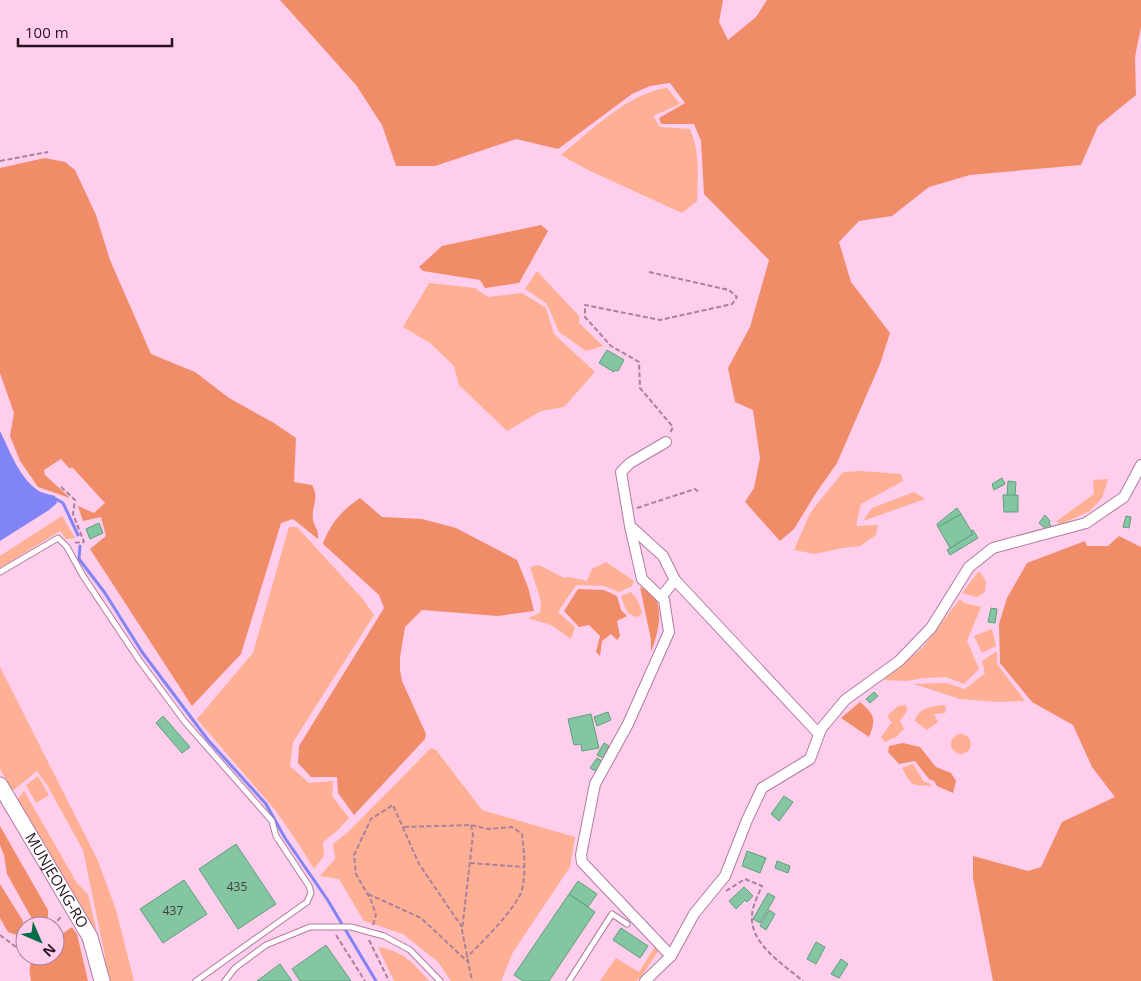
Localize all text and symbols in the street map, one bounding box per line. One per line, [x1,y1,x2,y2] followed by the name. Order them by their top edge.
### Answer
[18,15,171,47] scale bar
[25,22,69,42] text: 100 m
[21,829,93,931] street label: MUNJEONG-RO
[227,878,247,895] house number: 435
[163,902,183,919] house number: 437
[15,916,65,966] north arrow
[39,940,60,961] text: N

